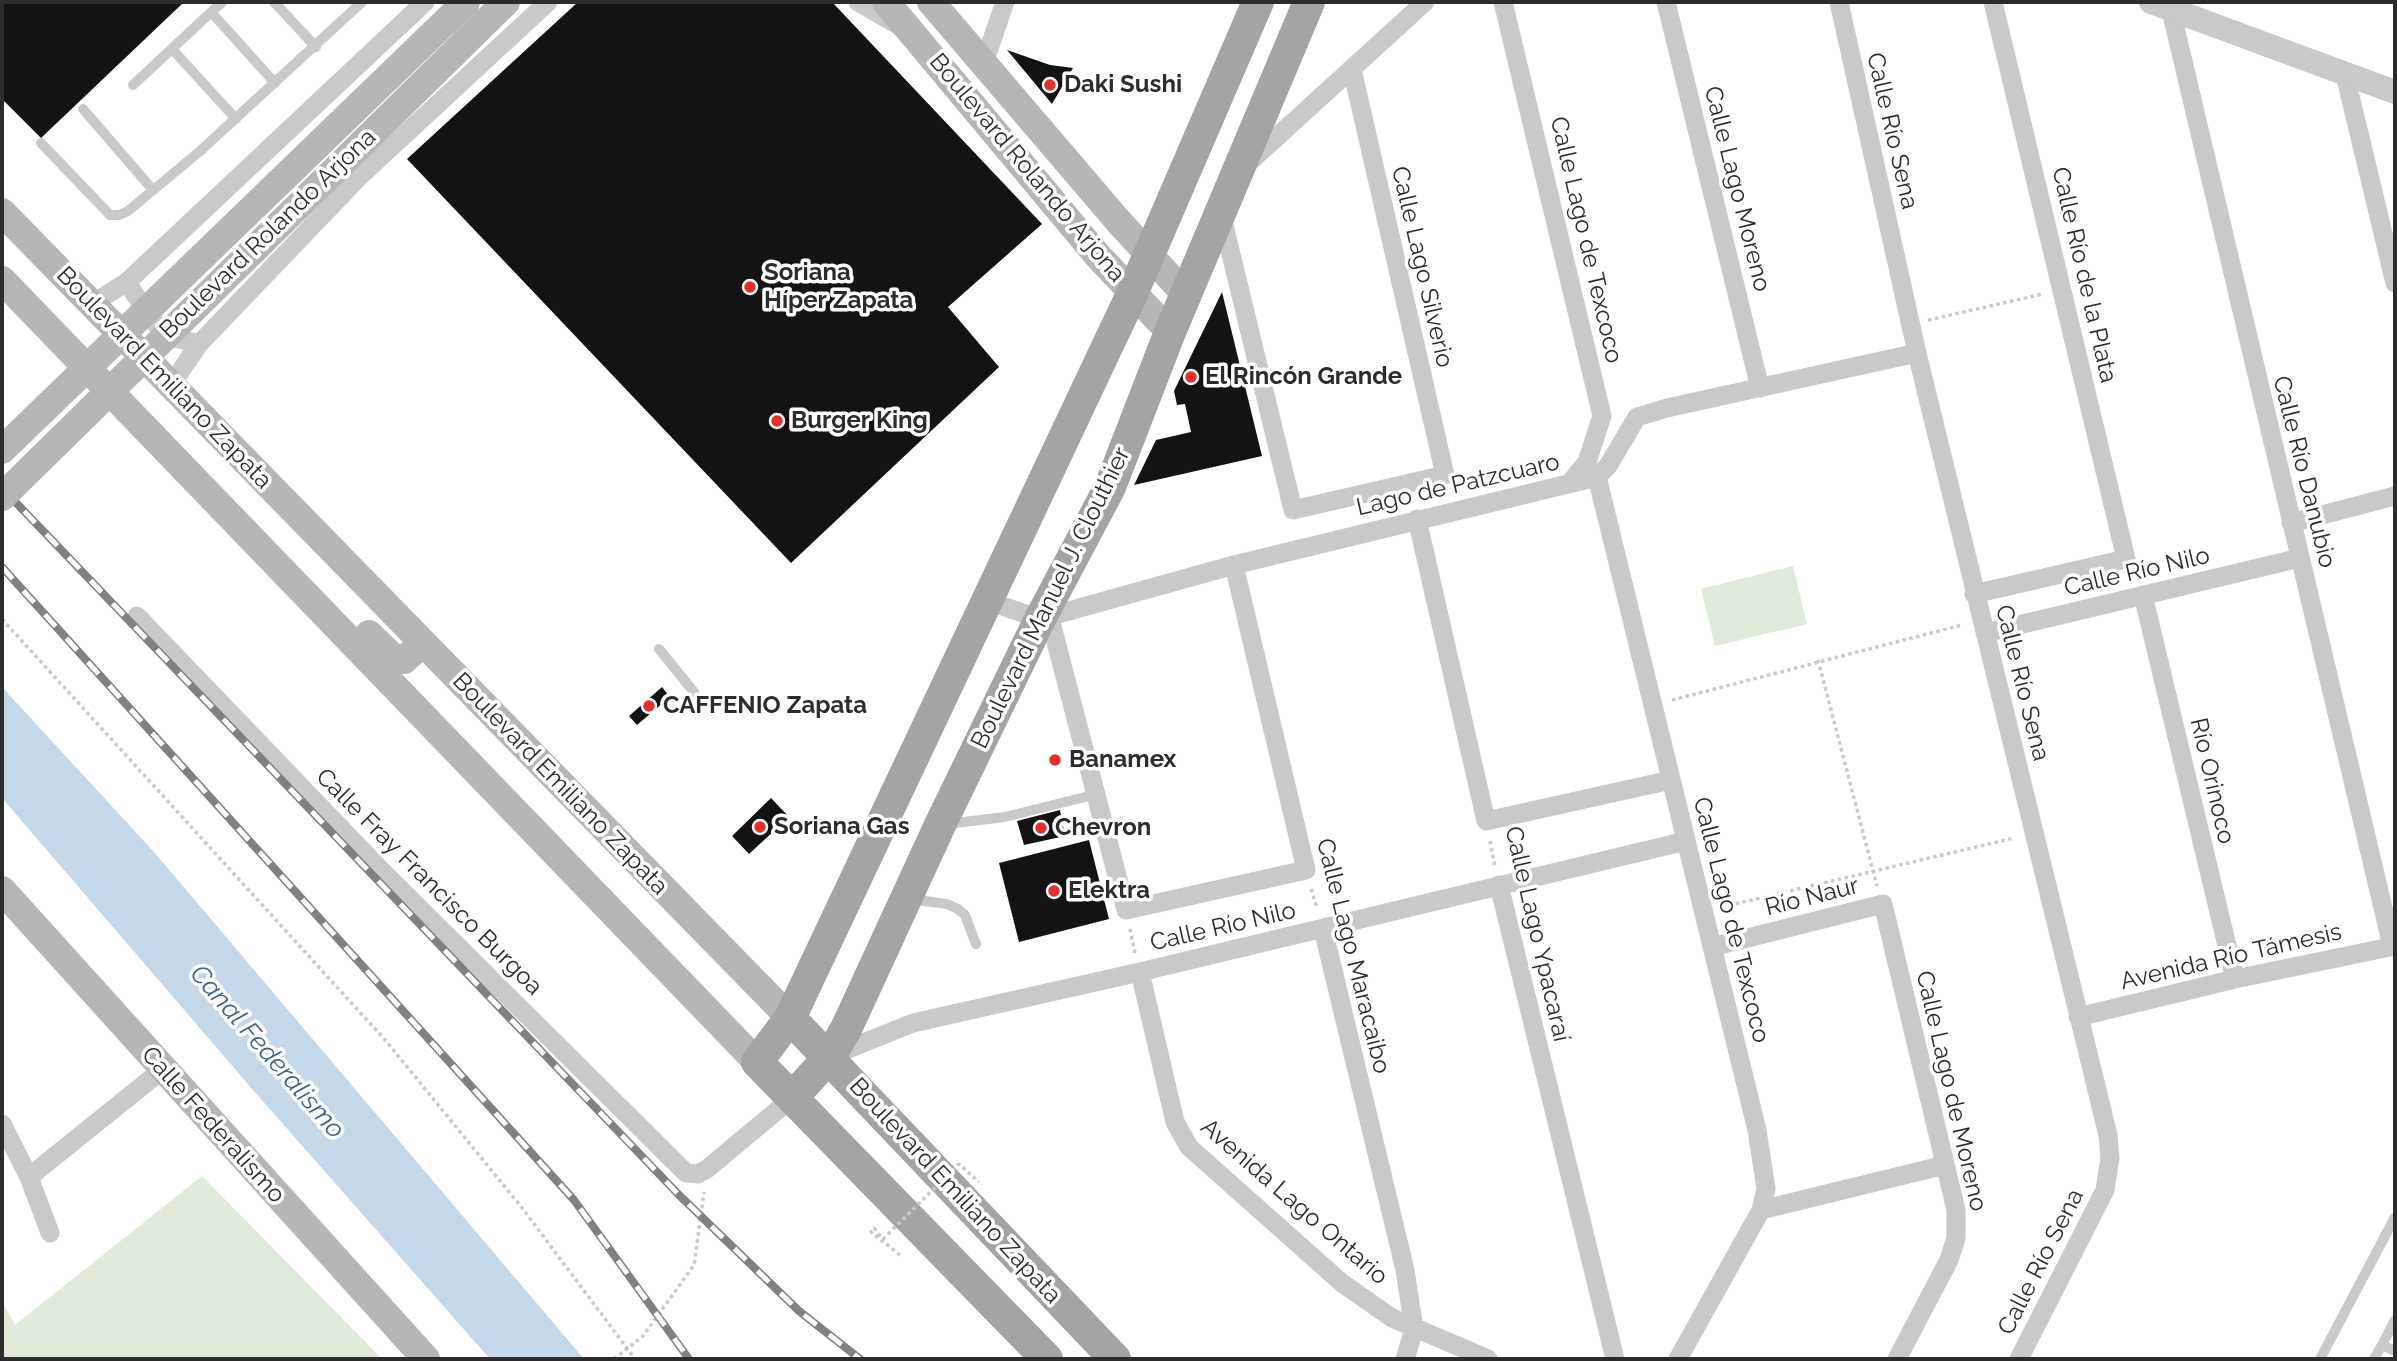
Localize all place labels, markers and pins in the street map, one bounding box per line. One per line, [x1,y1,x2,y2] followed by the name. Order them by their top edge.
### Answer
[1064,71,1182,99] place label: Daki Sushi
[1042,77,1058,93] marker: Daki Sushi
[764,259,913,315] place label: Soriana Híper Zapata
[742,279,758,295] marker: Soriana Híper Zapata
[1205,363,1402,391] place label: El Rincón Grande
[1183,369,1199,385] marker: El Rincón Grande
[791,407,928,435] place label: Burger King
[769,413,785,429] marker: Burger King
[663,692,867,720] place label: CAFFENIO Zapata
[641,698,657,714] marker: CAFFENIO Zapata
[1069,746,1176,774] place label: Banamex
[1047,752,1063,768] marker: Banamex
[774,813,910,841] place label: Soriana Gas
[1055,814,1151,842] place label: Chevron
[752,819,768,835] marker: Soriana Gas
[1033,820,1049,836] marker: Chevron
[1068,877,1150,905] place label: Elektra
[1046,883,1062,899] marker: Elektra

